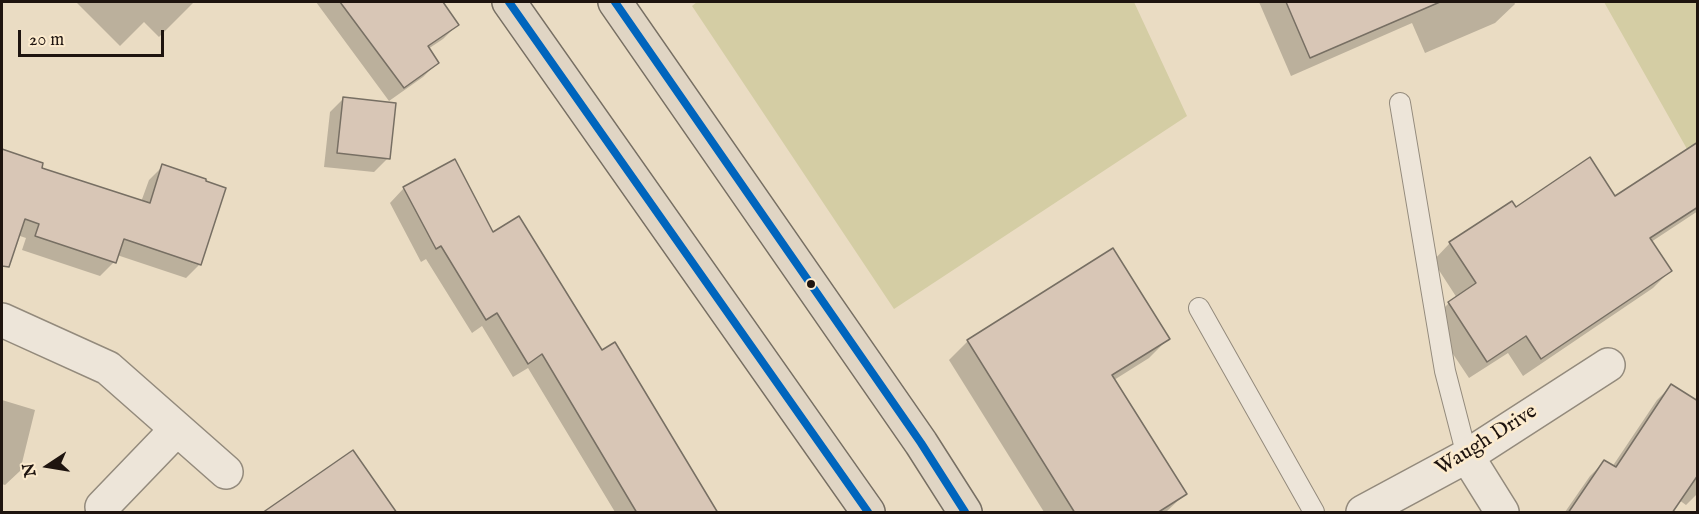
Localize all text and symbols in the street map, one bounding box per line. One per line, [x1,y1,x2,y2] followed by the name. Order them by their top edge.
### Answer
[21,18,166,56] scale bar
[29,29,64,52] text: 20 m
[805,278,817,290] unlabelled marker
[1432,400,1542,482] street label: Waugh Drive
[18,436,78,496] north arrow
[19,461,42,479] text: N

